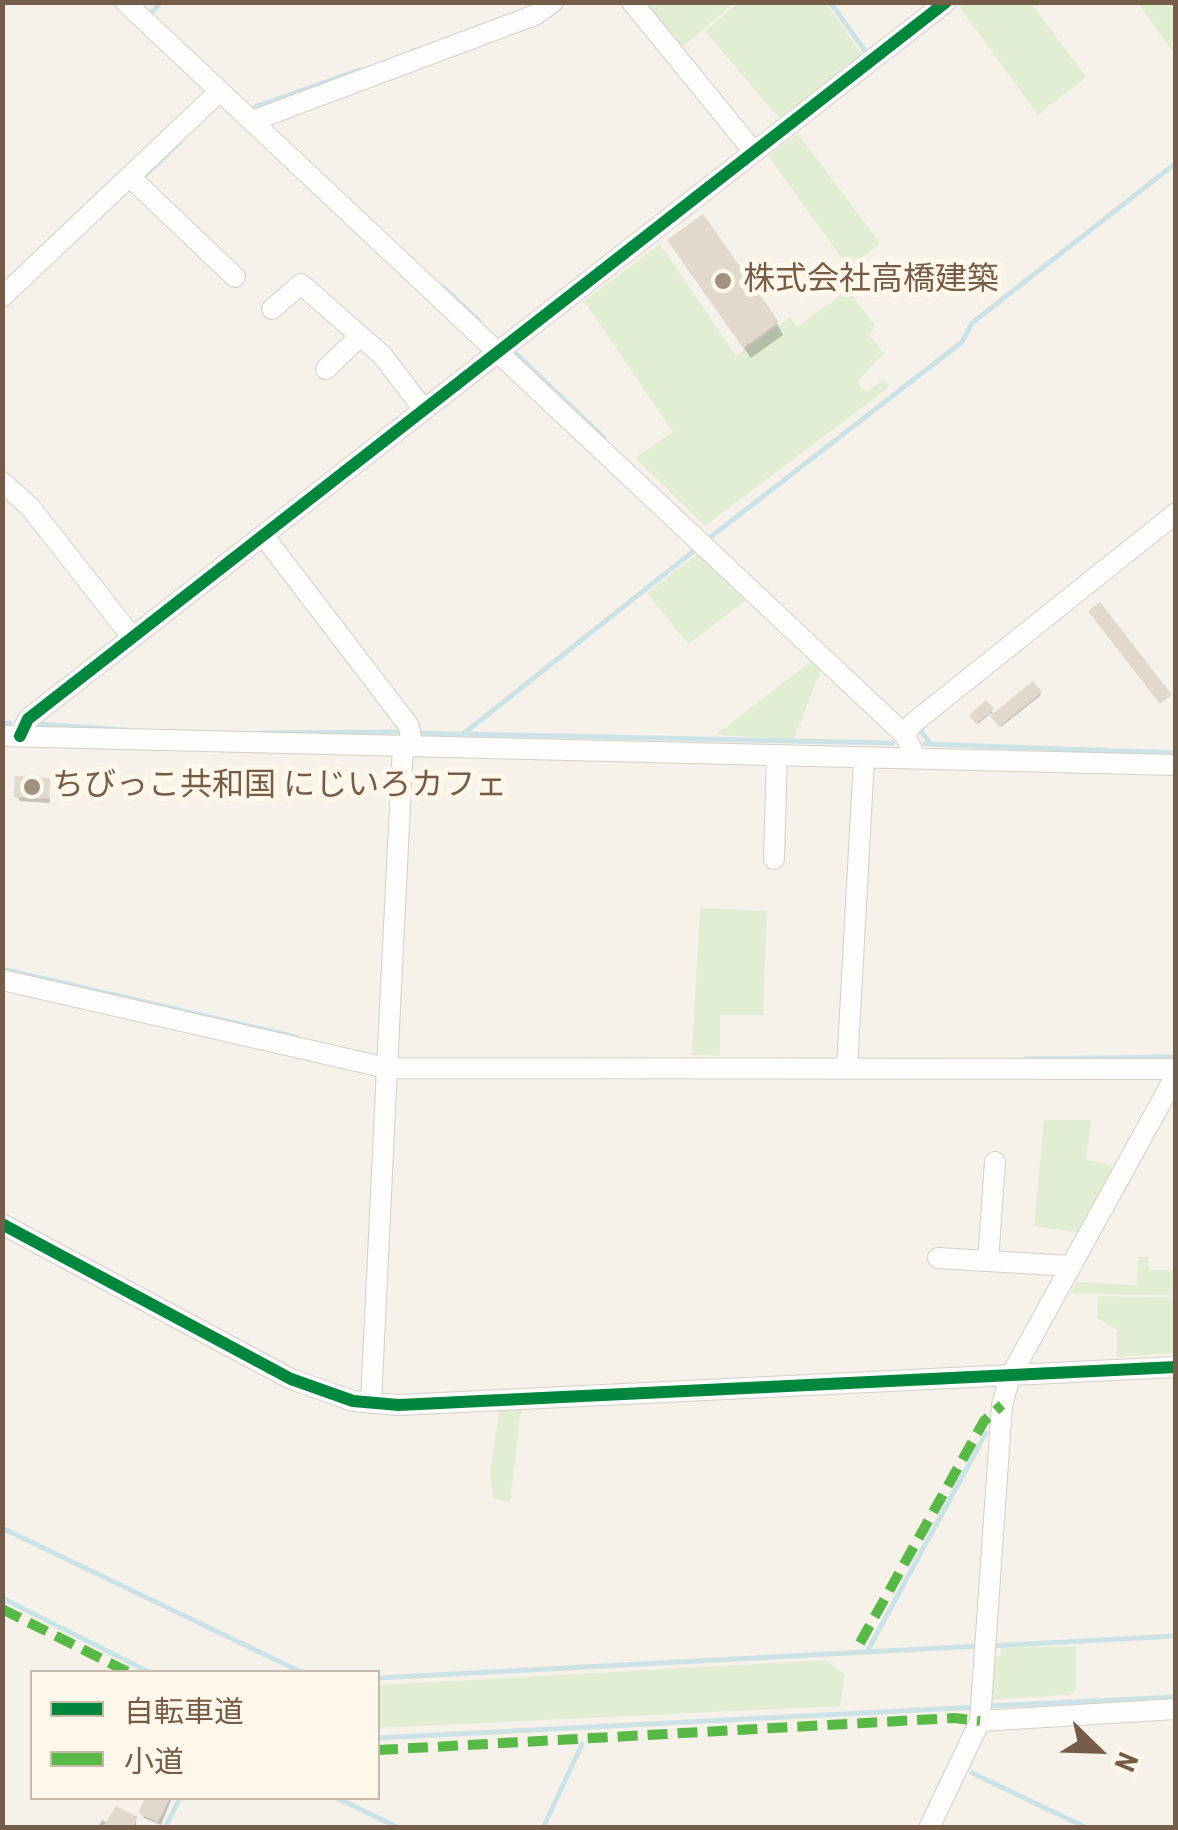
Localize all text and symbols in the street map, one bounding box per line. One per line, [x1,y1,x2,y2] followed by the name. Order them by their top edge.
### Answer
[743,262,999,300] place label: 株式会社高橋建築
[712,270,734,292] marker: 株式会社高橋建築
[52,768,507,806] place label: ちびっこ共和国 にじいろカフェ
[21,776,43,798] marker: ちびっこ共和国 にじいろカフェ
[30,1670,380,1800] legend
[124,1694,244,1729] text: 自転車道
[1048,1700,1148,1800] north arrow
[124,1744,184,1779] text: 小道
[1108,1748,1145,1776] text: N

